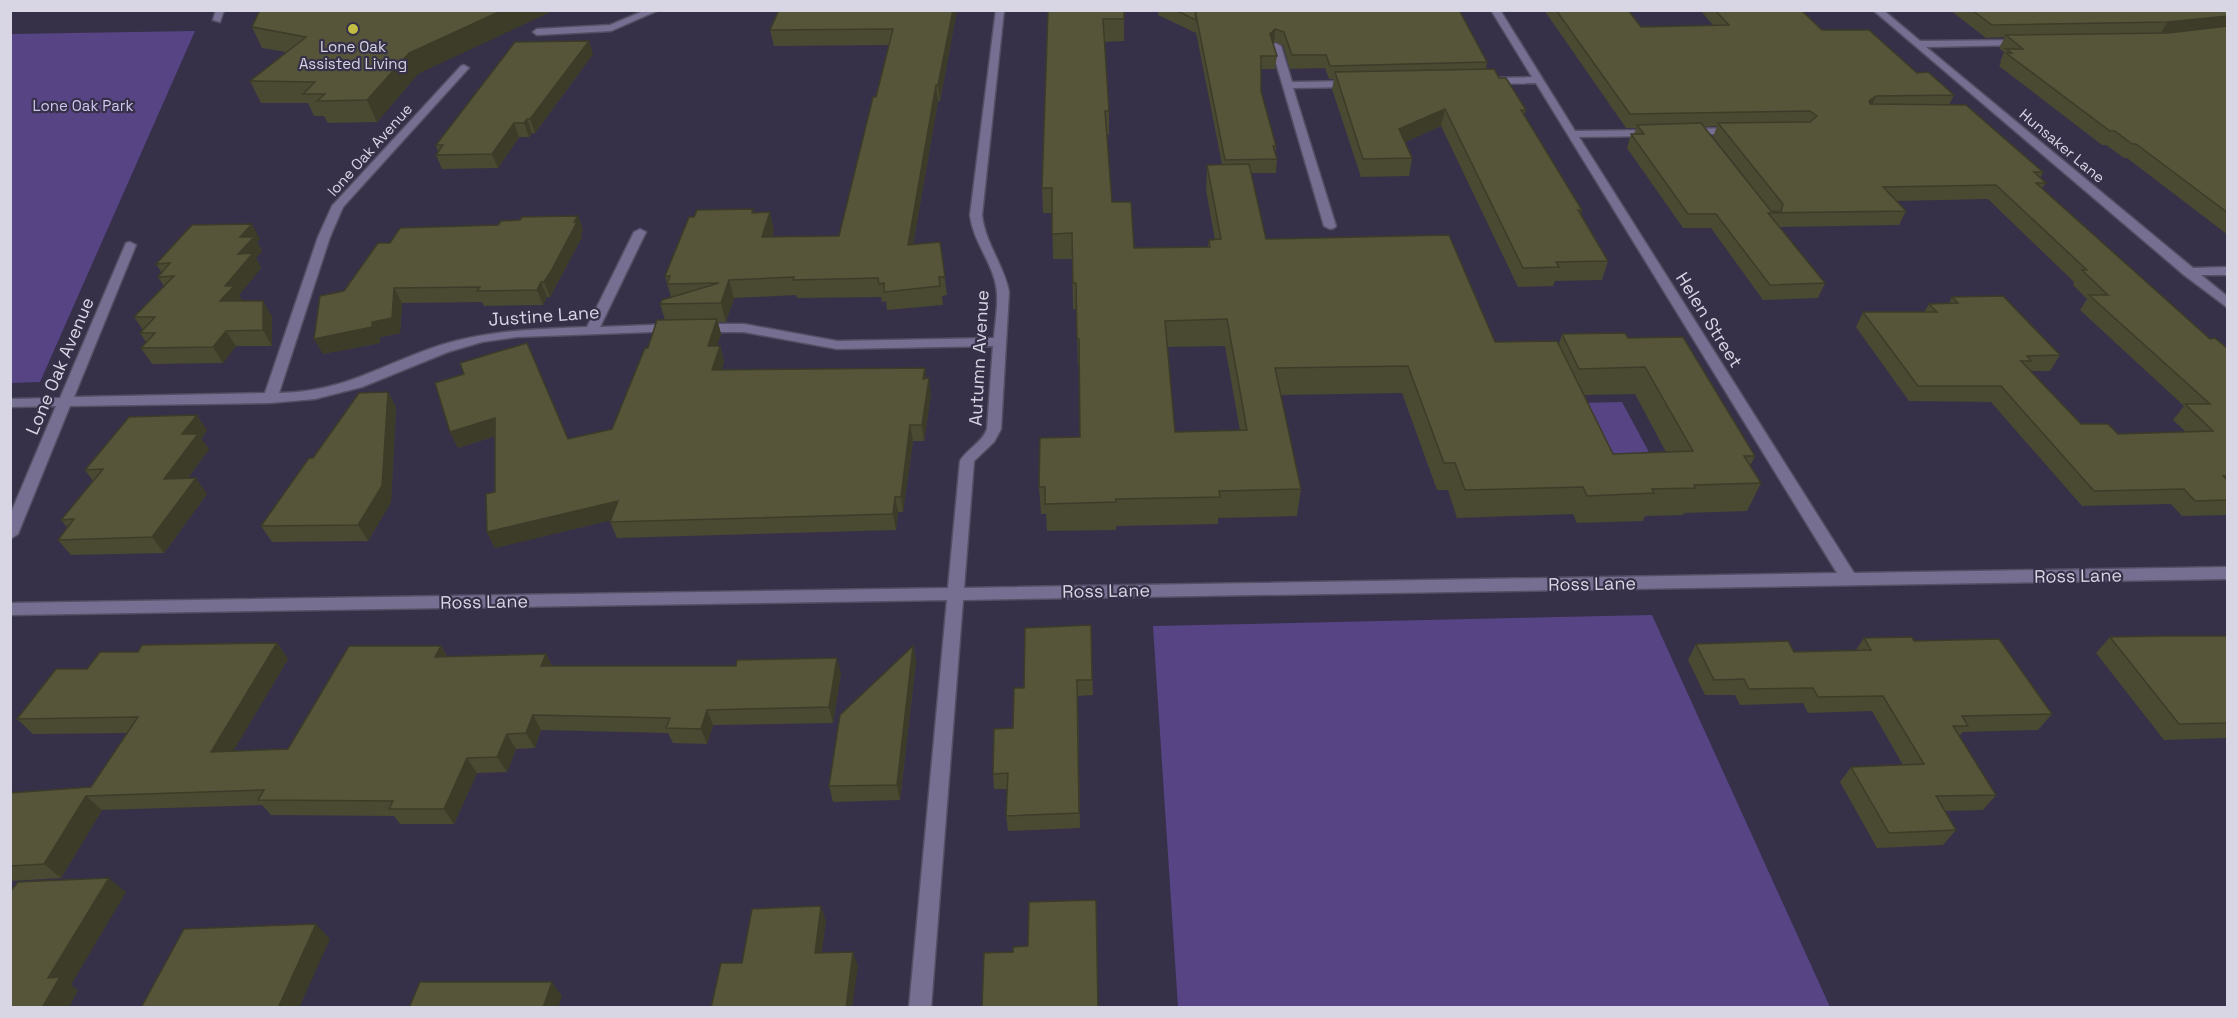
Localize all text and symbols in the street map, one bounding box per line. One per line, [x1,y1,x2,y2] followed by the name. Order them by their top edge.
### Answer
[346,22,360,36] marker: Lone Oak Assisted Living
[299,37,407,73] place label: Lone Oak Assisted Living
[32,96,134,115] park label: Lone Oak Park
[323,99,416,200] street label: lone Oak Avenue
[2016,104,2109,187] street label: Hunsaker Lane
[1671,268,1748,372] street label: Helen Street
[963,289,994,427] street label: Autumn Avenue
[20,294,99,438] street label: Lone Oak Avenue
[488,300,600,331] street label: Justine Lane
[2034,563,2122,588] street label: Ross Lane
[1548,571,1636,596] street label: Ross Lane
[1062,578,1150,603] street label: Ross Lane
[440,589,528,614] street label: Ross Lane

